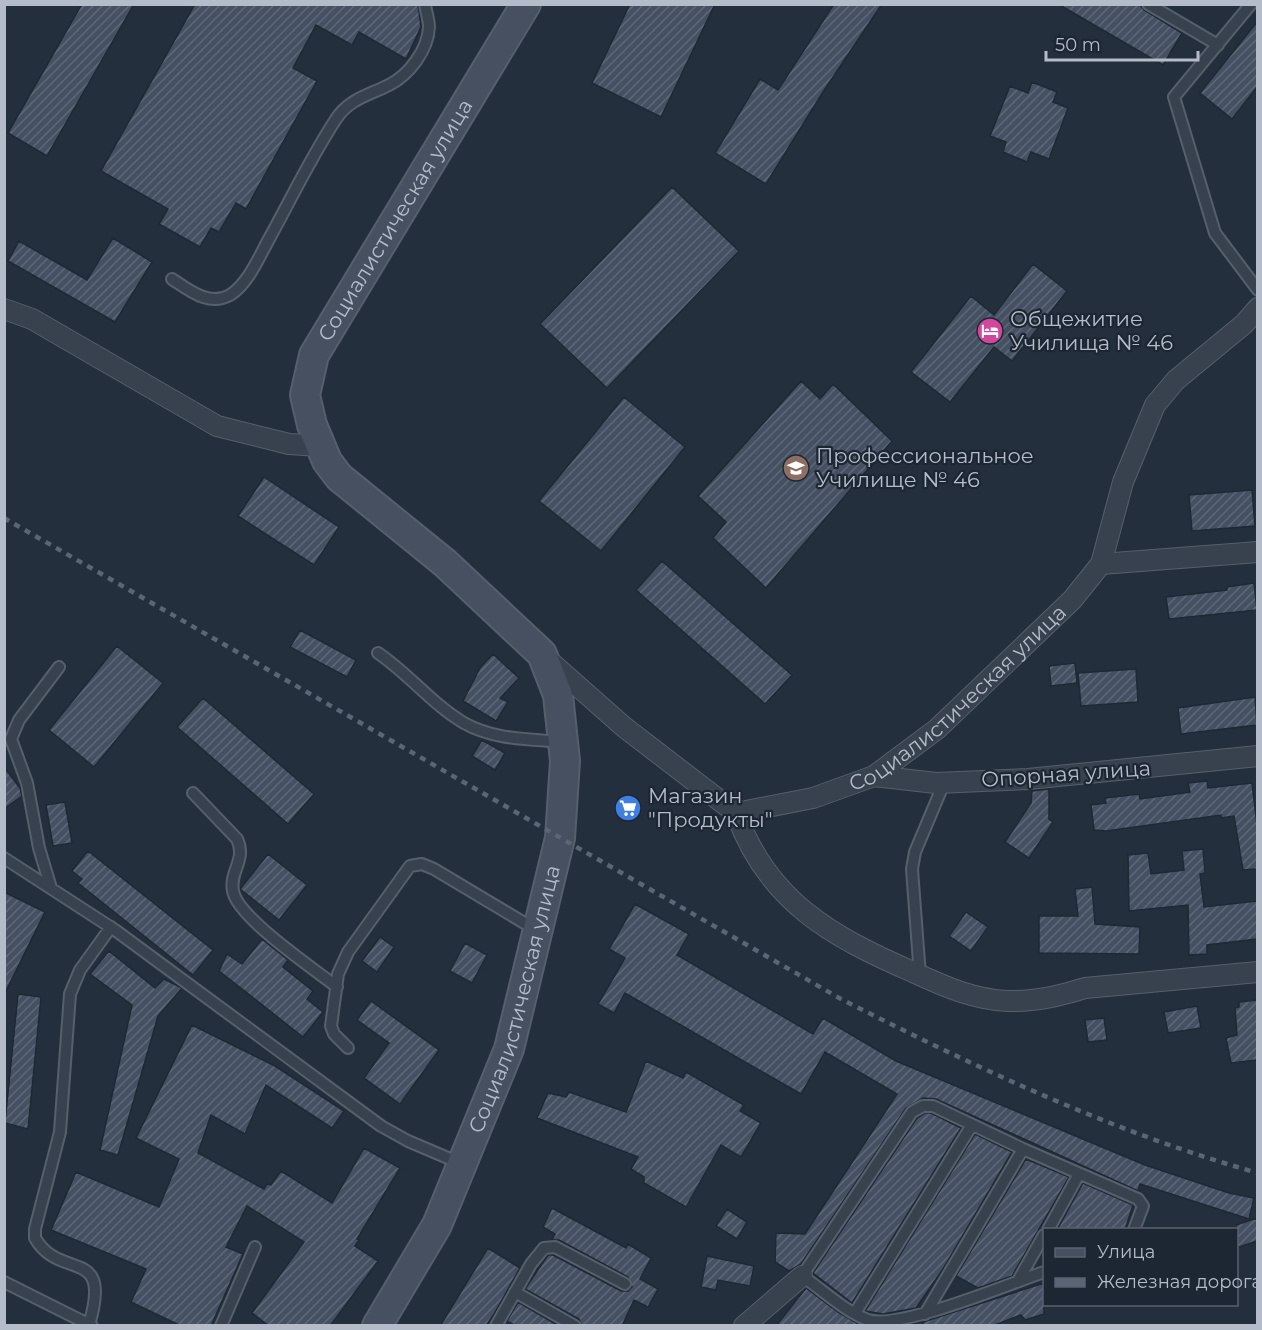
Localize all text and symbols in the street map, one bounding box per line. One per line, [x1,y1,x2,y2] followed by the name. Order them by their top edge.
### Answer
[1046,24,1198,62] scale bar
[1055,34,1101,56] text: 50 m
[312,94,478,346] street label: Социалистическая улица
[1010,306,1173,355] place label: Общежитие Училища № 46
[975,316,1005,346] hotel icon: Общежитие Училища № 46
[816,443,1034,492] place label: Профессиональное Училище № 46
[781,453,811,483] school or university icon: Профессиональное Училище № 46
[845,599,1071,796] street label: Социалистическая улица
[980,755,1152,792] street label: Опорная улица
[648,783,772,832] place label: Магазин "Продукты"
[613,793,643,823] supermarket icon: Магазин "Продукты"
[463,863,565,1137] street label: Социалистическая улица
[1043,1228,1238,1306] legend
[1097,1241,1155,1263] text: Улица
[1097,1271,1262,1293] text: Железная дорога

